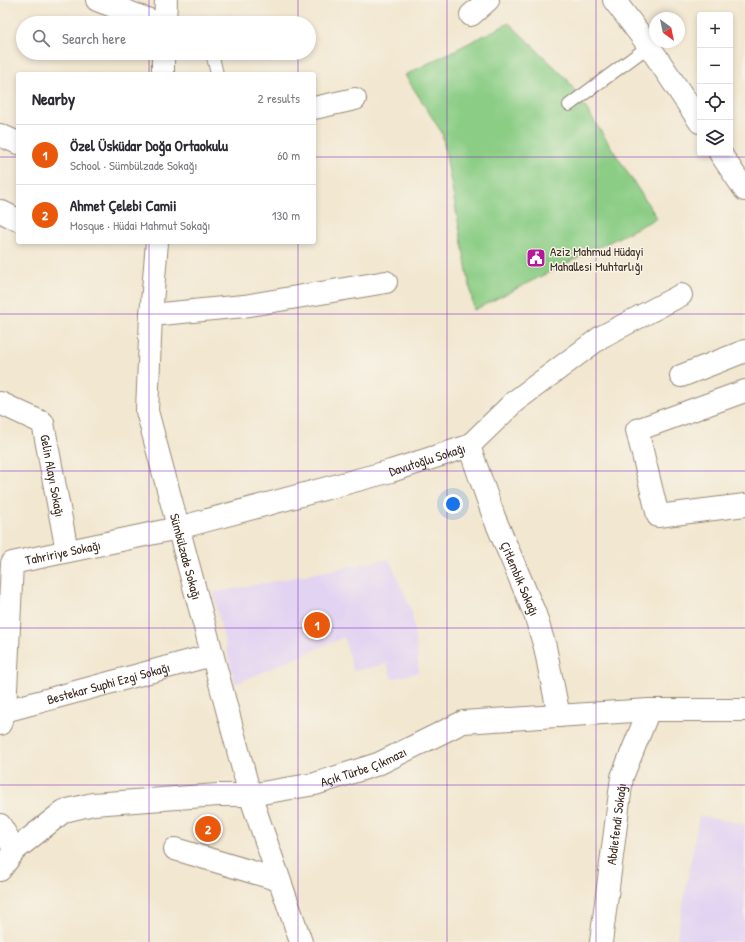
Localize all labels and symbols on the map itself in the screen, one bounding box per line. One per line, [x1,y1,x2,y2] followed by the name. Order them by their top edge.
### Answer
[649,12,685,48] north arrow
[550,242,644,275] place label: Aziz Mahmud Hüdayi Mahallesi Muhtarlığı
[525,247,547,269] public building icon: Aziz Mahmud Hüdayi Mahallesi Muhtarlığı
[36,433,69,518] street label: Gelin Alayı Sokağı
[386,439,467,480] street label: Davutoğlu Sokağı
[443,494,463,514] your location
[166,511,206,602] street label: Sümbülzade Sokağı
[23,536,102,569] street label: Tahririye Sokağı
[496,538,544,618] street label: Çitlembik Sokağı
[304,610,330,640] pin: 1
[45,658,172,708] street label: Bestekar Suphi Ezgi Sokağı
[318,742,409,791] street label: Açık Türbe Çıkmazı
[602,782,630,866] street label: Abdiefendi Sokağı
[195,814,221,844] pin: 2

